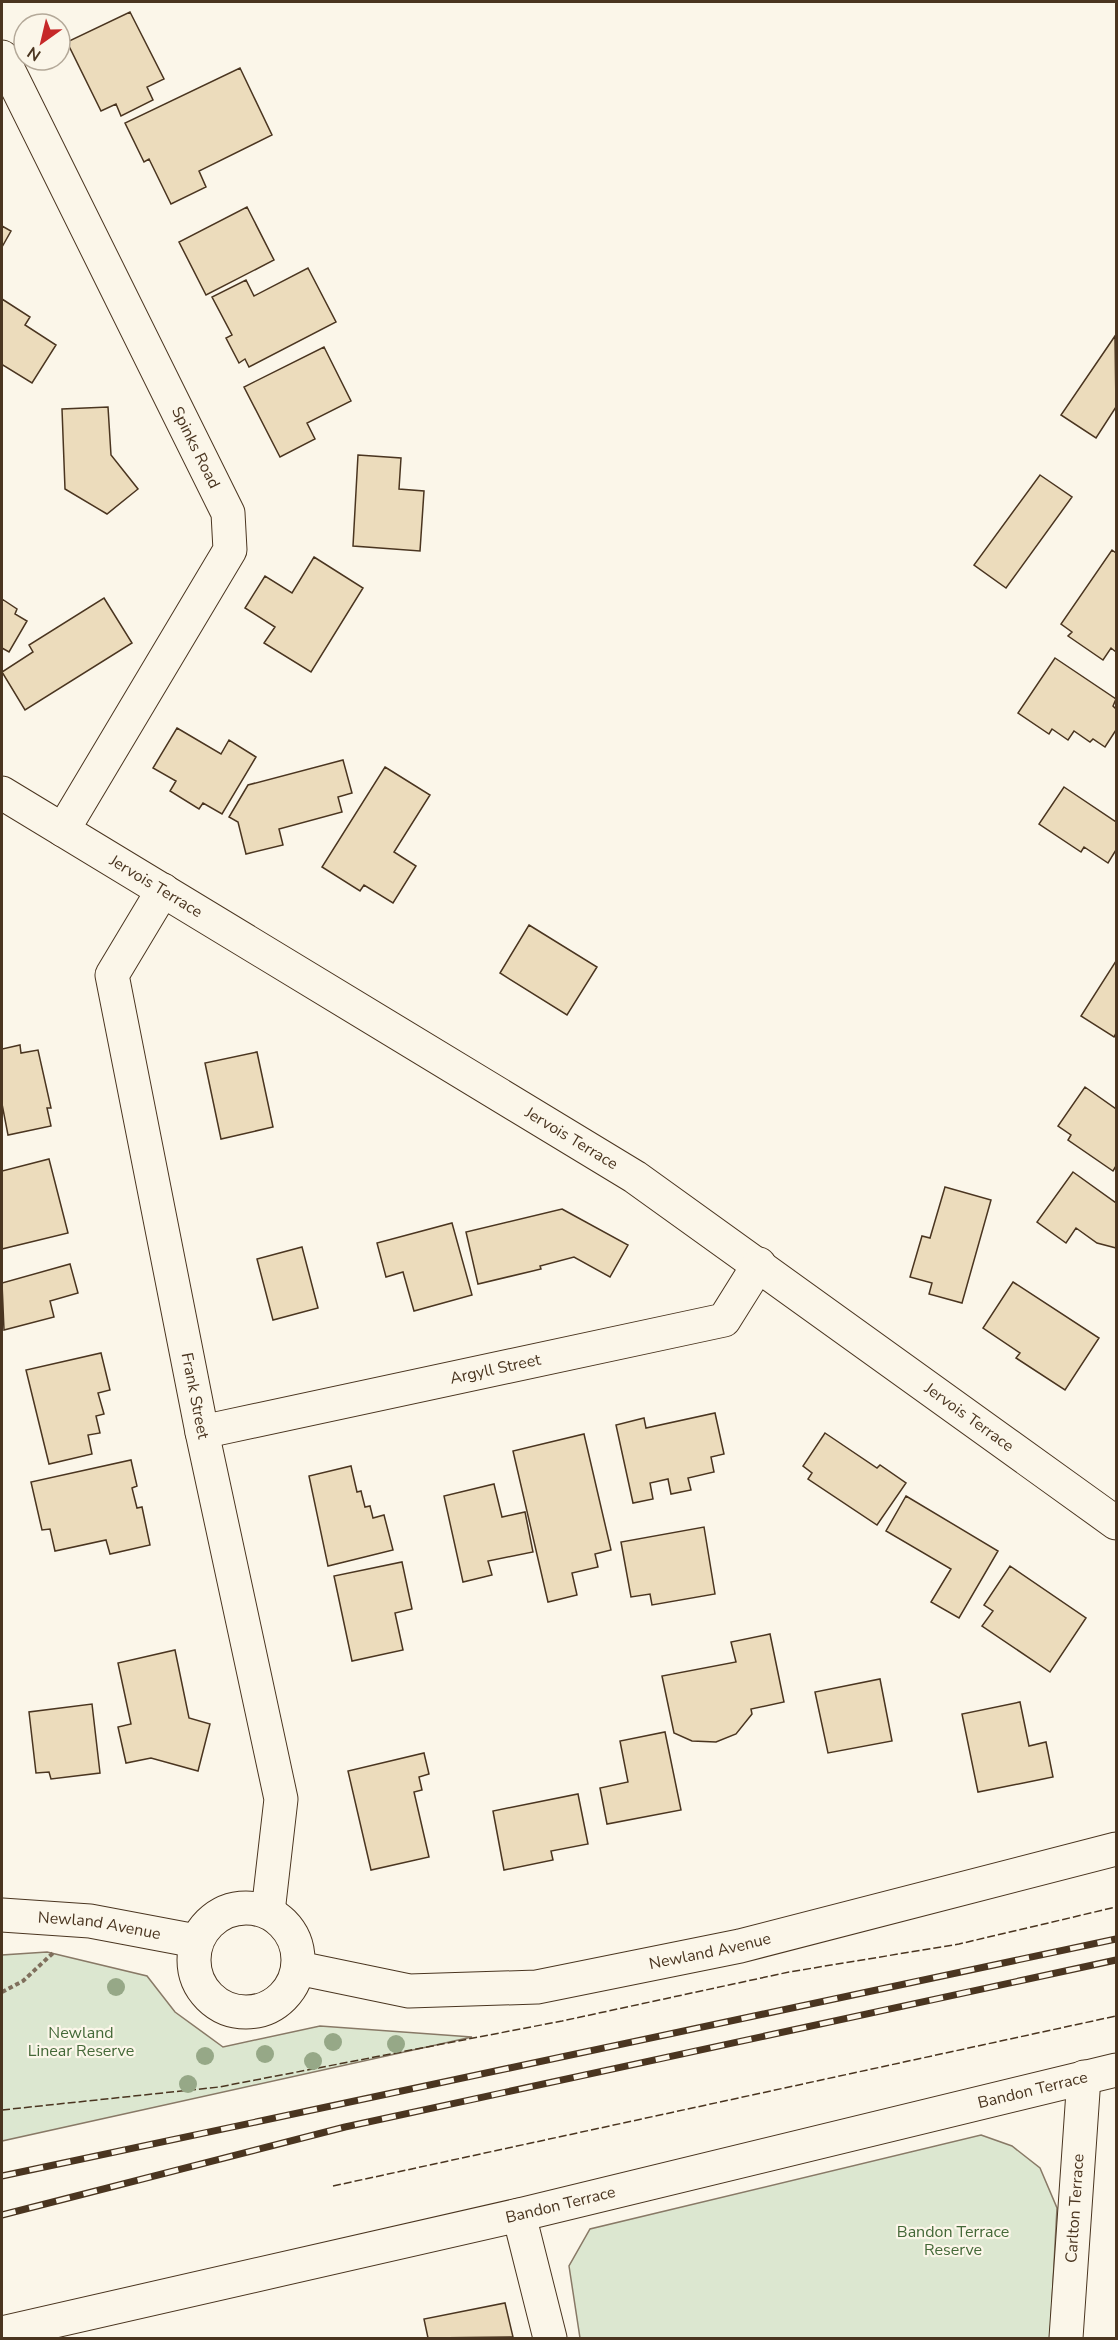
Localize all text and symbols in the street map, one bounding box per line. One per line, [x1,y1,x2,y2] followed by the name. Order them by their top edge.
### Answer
[12,12,72,72] north arrow
[23,41,45,66] text: N
[166,403,225,492] street label: Spinks Road
[104,849,207,923] street label: Jervois Terrace
[520,1101,622,1175] street label: Jervois Terrace
[448,1349,543,1389] street label: Argyll Street
[176,1351,214,1441] street label: Frank Street
[919,1377,1018,1457] street label: Jervois Terrace
[37,1906,163,1945] street label: Newland Avenue
[647,1927,773,1975] street label: Newland Avenue
[28,2022,134,2062] park label: Newland Linear Reserve
[976,2066,1090,2114] street label: Bandon Terrace
[1060,2153,1090,2264] street label: Carlton Terrace
[503,2181,618,2229] street label: Bandon Terrace
[897,2221,1009,2261] park label: Bandon Terrace Reserve

